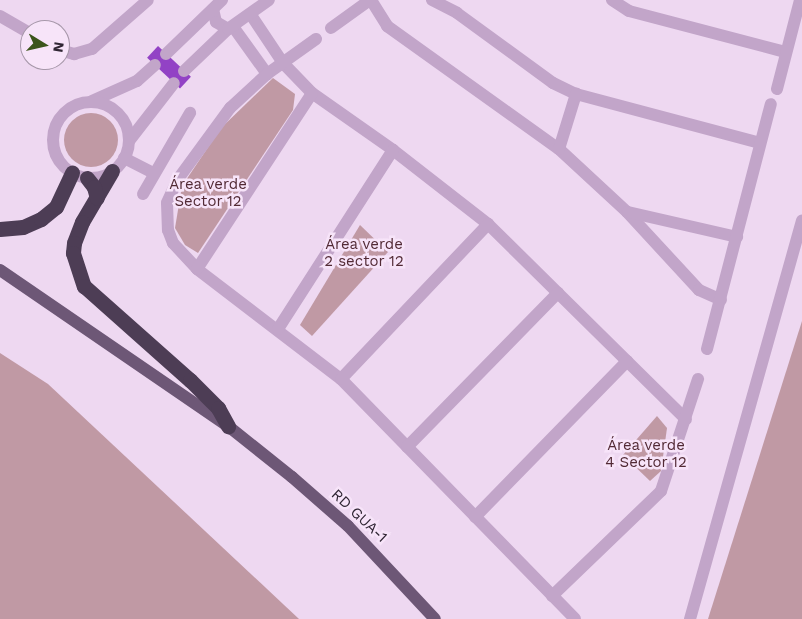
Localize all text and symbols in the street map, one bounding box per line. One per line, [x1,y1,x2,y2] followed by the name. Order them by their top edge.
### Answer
[20,20,70,70] north arrow
[50,41,68,54] text: N
[169,175,247,210] park label: Área verde Sector 12
[324,235,404,270] park label: Área verde 2 sector 12
[605,436,687,471] park label: Área verde 4 Sector 12
[327,486,391,546] street label: RD GUA-1

